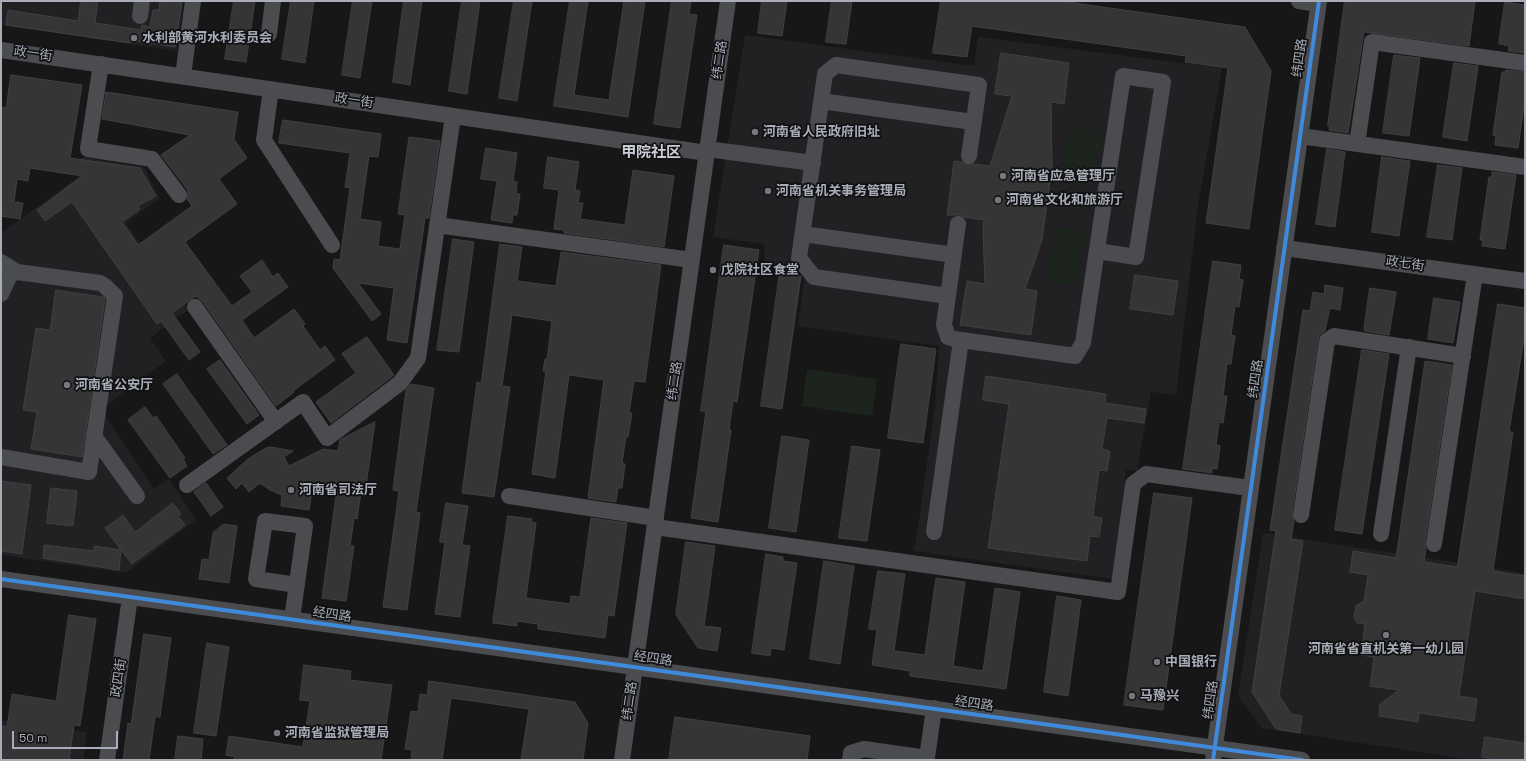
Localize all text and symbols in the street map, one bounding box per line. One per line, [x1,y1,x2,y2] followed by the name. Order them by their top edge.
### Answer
[142,30,272,46] place label: 水利部黄河水利委员会
[129,33,139,43] marker: 水利部黄河水利委员会
[1290,38,1310,78] street label: 纬四路
[710,40,730,80] street label: 纬二路
[13,44,53,64] street label: 政一街
[334,91,374,111] street label: 政一街
[763,124,880,140] place label: 河南省人民政府旧址
[750,127,760,137] marker: 河南省人民政府旧址
[621,144,681,162] district label: 甲院社区
[1011,168,1115,184] place label: 河南省应急管理厅
[998,171,1008,181] marker: 河南省应急管理厅
[776,183,906,199] place label: 河南省机关事务管理局
[763,186,773,196] marker: 河南省机关事务管理局
[1006,192,1123,208] place label: 河南省文化和旅游厅
[993,195,1003,205] marker: 河南省文化和旅游厅
[1385,254,1425,274] street label: 政七街
[721,262,799,278] place label: 戊院社区食堂
[708,265,718,275] marker: 戊院社区食堂
[1246,359,1266,399] street label: 纬四路
[665,361,685,401] street label: 纬二路
[75,377,153,393] place label: 河南省公安厅
[62,380,72,390] marker: 河南省公安厅
[299,482,377,498] place label: 河南省司法厅
[286,485,296,495] marker: 河南省司法厅
[312,605,352,625] street label: 经四路
[1381,630,1391,640] marker: 河南省省直机关第一幼儿园
[1308,641,1464,657] place label: 河南省省直机关第一幼儿园
[633,649,673,669] street label: 经四路
[1165,654,1217,670] place label: 中国银行
[1152,657,1162,667] marker: 中国银行
[109,658,129,698] street label: 政四街
[1201,680,1221,720] street label: 纬四路
[620,681,640,721] street label: 纬二路
[1140,688,1179,704] place label: 马豫兴
[1127,691,1137,701] marker: 马豫兴
[954,694,994,714] street label: 经四路
[14,723,120,749] scale bar
[285,725,389,741] place label: 河南省监狱管理局
[272,728,282,738] marker: 河南省监狱管理局
[19,730,47,746] text: 50 m

